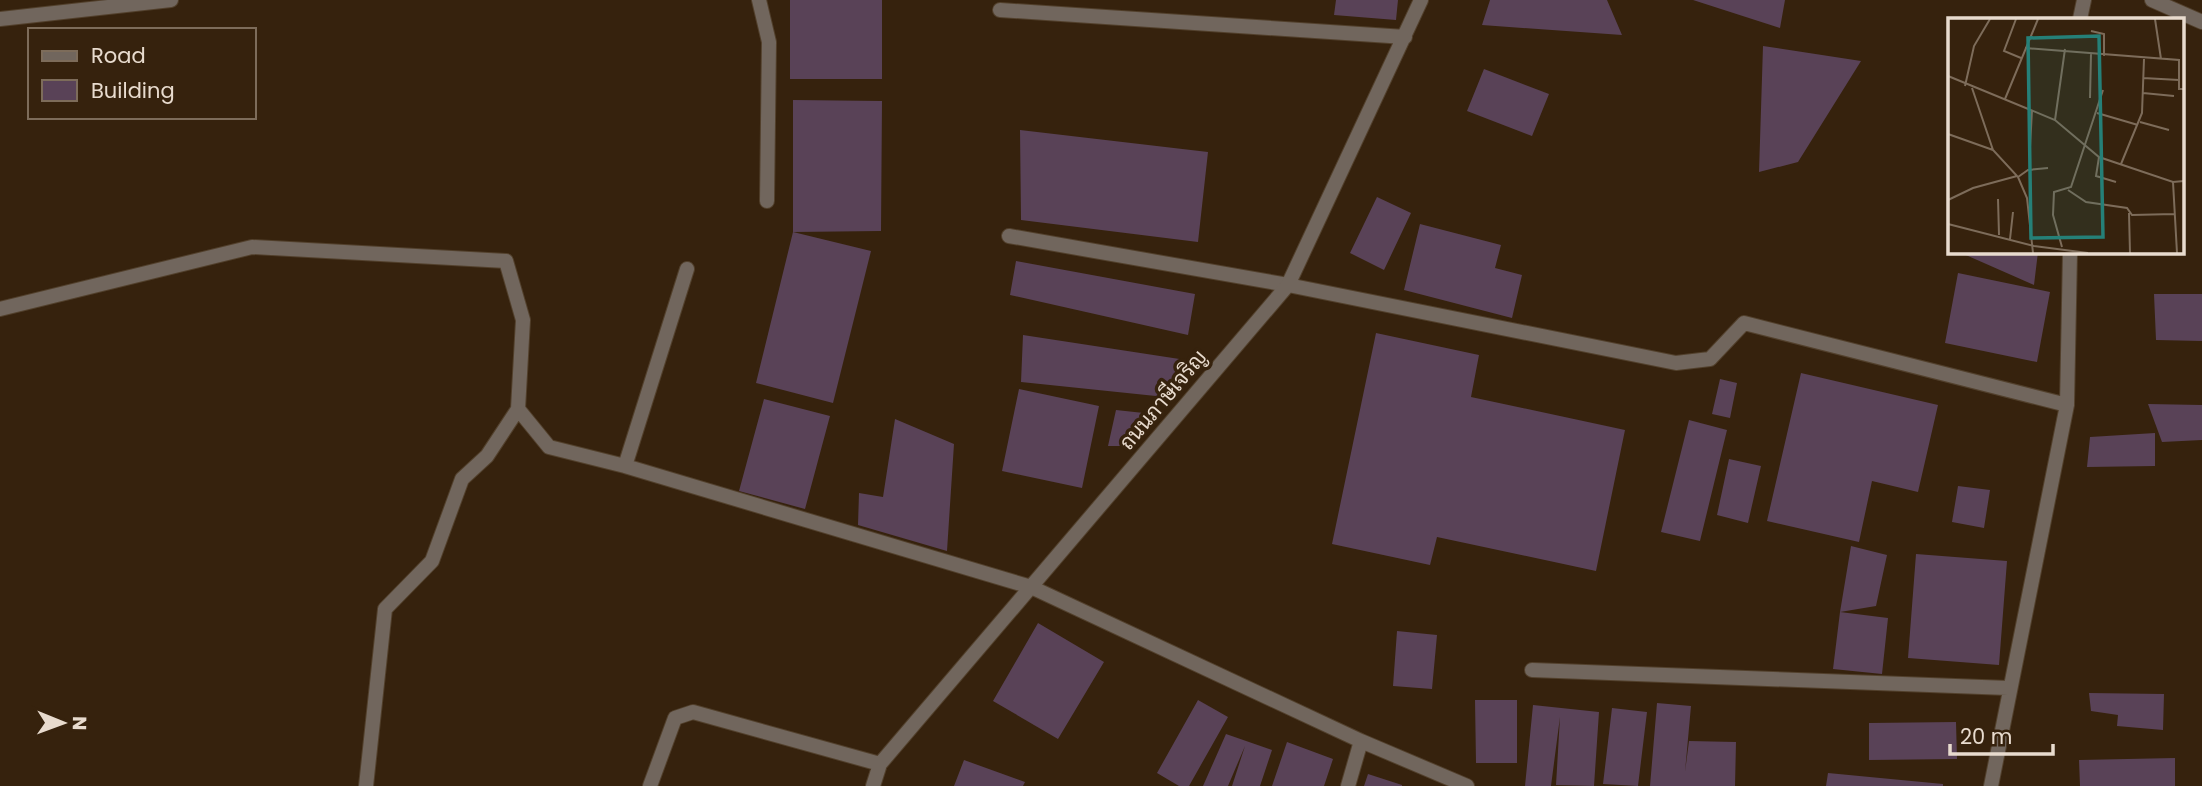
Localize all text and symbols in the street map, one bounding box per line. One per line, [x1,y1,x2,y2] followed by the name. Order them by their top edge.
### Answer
[1948,18,2184,254] inset map
[28,28,256,119] legend
[91,41,146,70] text: Road
[91,76,175,105] text: Building
[1112,344,1213,456] street label: ถนนภาษีเจริญ
[28,688,98,758] north arrow
[1950,712,2053,756] scale bar
[66,716,93,731] text: N
[1960,722,2013,751] text: 20 m

